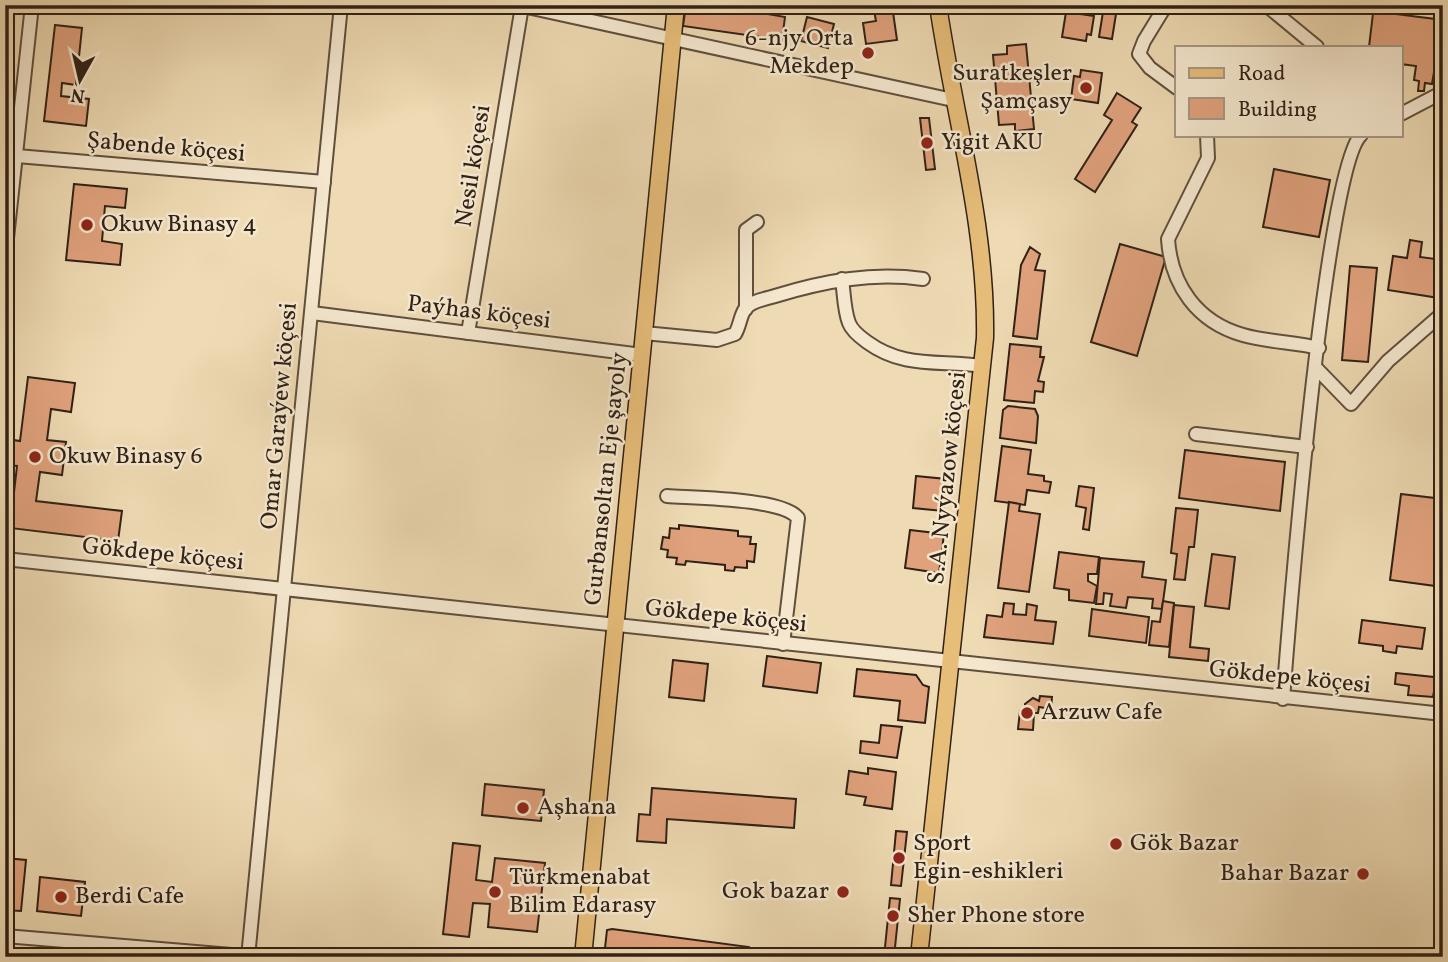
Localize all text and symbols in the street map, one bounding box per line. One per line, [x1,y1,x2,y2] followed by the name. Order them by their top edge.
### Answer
[745,22,854,84] place label: 6-njy Orta Mekdep
[860,45,876,61] marker: 6-njy Orta Mekdep
[46,46,116,116] north arrow
[1175,46,1402,136] legend
[952,57,1072,119] place label: Suratkeşler Şamçasy
[1238,60,1285,89] text: Road
[1078,80,1094,96] marker: Suratkeşler Şamçasy
[69,81,87,109] text: N
[1238,96,1317,125] text: Building
[448,102,500,230] street label: Nesil köçesi
[85,124,247,172] street label: Şabende köçesi
[941,126,1043,160] place label: Yigit AKU
[919,135,935,151] marker: Yigit AKU
[101,208,257,242] place label: Okuw Binasy 4
[79,217,95,233] marker: Okuw Binasy 4
[405,287,553,339] street label: Paýhas köçesi
[253,301,307,531] street label: Omar Garaýew köçesi
[577,351,637,607] street label: Gurbansoltan Eje şayoly
[920,370,976,586] street label: S.A. Nyýazow köçesi
[49,440,203,474] place label: Okuw Binasy 6
[27,449,43,465] marker: Okuw Binasy 6
[80,530,246,580] street label: Gökdepe köçesi
[643,592,809,642] street label: Gökdepe köçesi
[1207,653,1373,703] street label: Gökdepe köçesi
[1041,696,1163,730] place label: Arzuw Cafe
[1019,705,1035,721] marker: Arzuw Cafe
[537,791,617,825] place label: Aşhana
[515,800,531,816] marker: Aşhana
[913,827,1063,889] place label: Sport Egin-eshikleri
[1130,827,1239,861] place label: Gök Bazar
[1108,836,1124,852] marker: Gök Bazar
[891,850,907,866] marker: Sport Egin-eshikleri
[1220,857,1349,891] place label: Bahar Bazar
[509,861,656,923] place label: Türkmenabat Bilim Edarasy
[1355,866,1371,882] marker: Bahar Bazar
[722,875,829,909] place label: Gok bazar
[75,880,184,914] place label: Berdi Cafe
[487,884,503,900] marker: Türkmenabat Bilim Edarasy
[835,884,851,900] marker: Gok bazar
[53,889,69,905] marker: Berdi Cafe
[907,899,1085,933] place label: Sher Phone store
[885,908,901,924] marker: Sher Phone store

